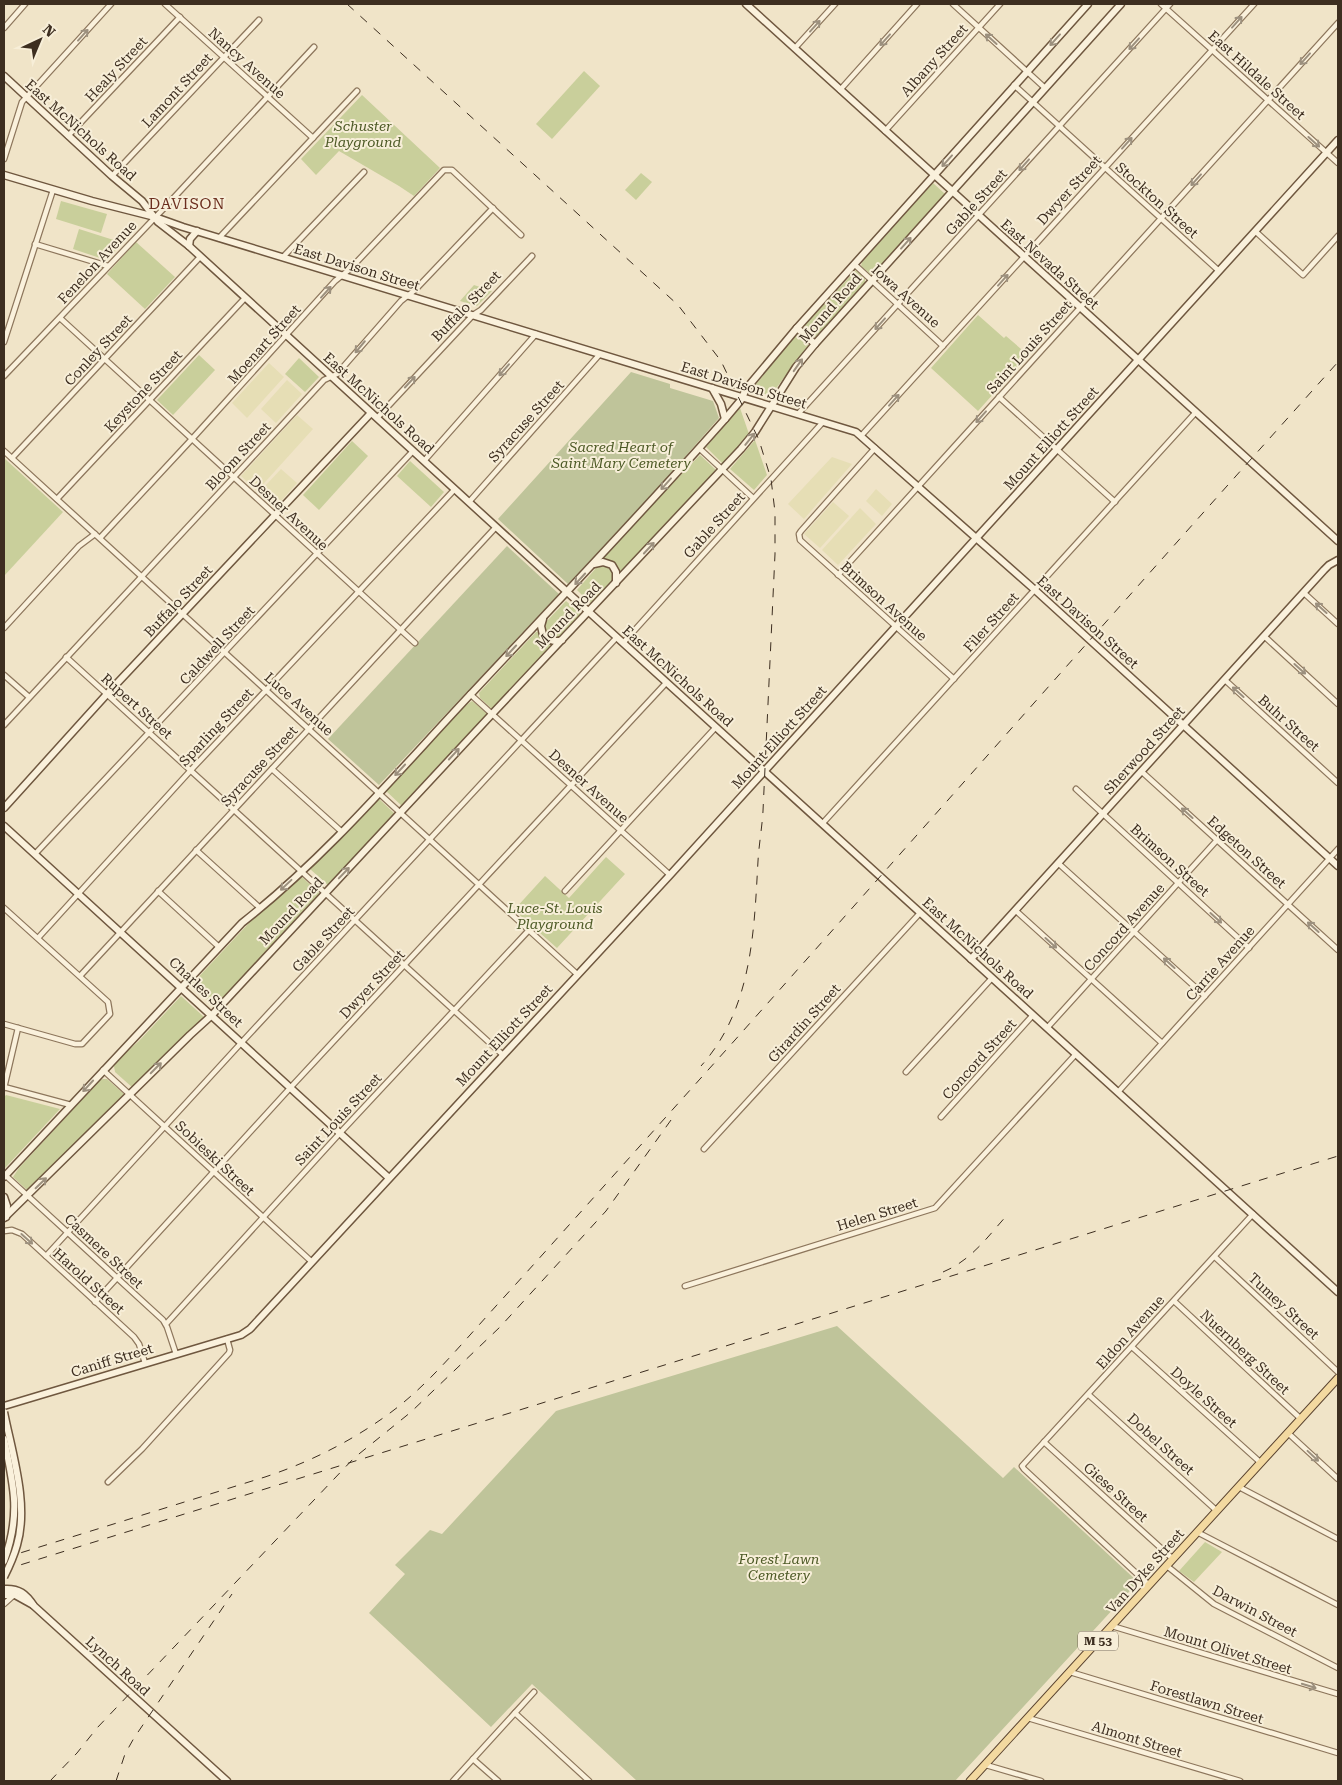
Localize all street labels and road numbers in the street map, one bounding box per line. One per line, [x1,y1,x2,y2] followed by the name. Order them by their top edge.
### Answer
[897,21,971,99] street label: Albany Street
[205,24,289,102] street label: Nancy Avenue
[1205,27,1309,123] street label: East Hildale Street
[82,33,150,105] street label: Healy Street
[139,50,215,130] street label: Lamont Street
[22,76,140,184] street label: East McNichols Road
[1034,152,1104,228] street label: Dwyer Street
[1112,159,1202,241] street label: Stockton Street
[942,166,1010,238] street label: Gable Street
[998,216,1102,312] street label: East Nevada Street
[54,217,140,307] street label: Fenelon Avenue
[292,240,422,294] street label: East Davison Street
[869,261,944,331] street label: Iowa Avenue
[428,267,504,345] street label: Buffalo Street
[796,270,864,346] street label: Mound Road
[983,297,1075,397] street label: Saint Louis Street
[224,301,304,387] street label: Moenart Street
[61,311,135,389] street label: Conley Street
[101,347,185,435] street label: Keystone Street
[320,349,438,457] street label: East McNichols Road
[679,358,809,412] street label: East Davison Street
[485,377,567,465] street label: Syracuse Street
[1000,383,1102,493] street label: Mount Elliott Street
[202,419,274,493] street label: Bloom Street
[246,473,332,554] street label: Desner Avenue
[680,489,748,561] street label: Gable Street
[838,558,931,644] street label: Brimson Avenue
[141,562,215,640] street label: Buffalo Street
[1034,572,1142,672] street label: East Davison Street
[532,578,604,652] street label: Mound Road
[960,589,1022,655] street label: Filer Street
[176,602,258,688] street label: Caldwell Street
[619,622,737,730] street label: East McNichols Road
[261,669,337,739] street label: Luce Avenue
[98,670,176,742] street label: Rupert Street
[728,682,830,792] street label: Mount Elliott Street
[176,685,256,769] street label: Sparling Street
[1255,691,1323,755] street label: Buhr Street
[1100,703,1188,797] street label: Sherwood Street
[218,722,300,810] street label: Syracuse Street
[546,746,632,826] street label: Desner Avenue
[1205,813,1289,891] street label: Edgeton Street
[1127,821,1213,899] street label: Brimson Street
[256,874,326,948] street label: Mound Road
[1080,880,1168,974] street label: Concord Avenue
[919,894,1037,1002] street label: East McNichols Road
[289,903,357,975] street label: Gable Street
[1182,922,1258,1004] street label: Carrie Avenue
[336,946,408,1022] street label: Dwyer Street
[166,954,246,1030] street label: Charles Street
[765,980,843,1066] street label: Girardin Street
[453,981,555,1089] street label: Mount Elliott Street
[939,1016,1019,1102] street label: Concord Street
[291,1070,385,1168] street label: Saint Louis Street
[172,1117,258,1199] street label: Sobieski Street
[835,1194,919,1234] street label: Helen Street
[61,1210,147,1292] street label: Casmere Street
[50,1245,128,1317] street label: Harold Street
[1246,1269,1322,1343] street label: Tumey Street
[1093,1292,1167,1372] street label: Eldon Avenue
[1197,1307,1293,1397] street label: Nuernberg Street
[69,1340,155,1380] street label: Caniff Street
[1168,1363,1240,1431] street label: Doyle Street
[1124,1410,1198,1478] street label: Dobel Street
[1081,1459,1151,1525] street label: Giese Street
[1103,1525,1187,1617] street label: Van Dyke Street
[1210,1582,1300,1640] street label: Darwin Street
[1162,1623,1294,1677] street label: Mount Olivet Street
[1078,1632,1118,1650] road number: M 53
[83,1633,153,1699] street label: Lynch Road
[1148,1677,1266,1727] street label: Forestlawn Street
[1090,1718,1184,1760] street label: Almont Street

